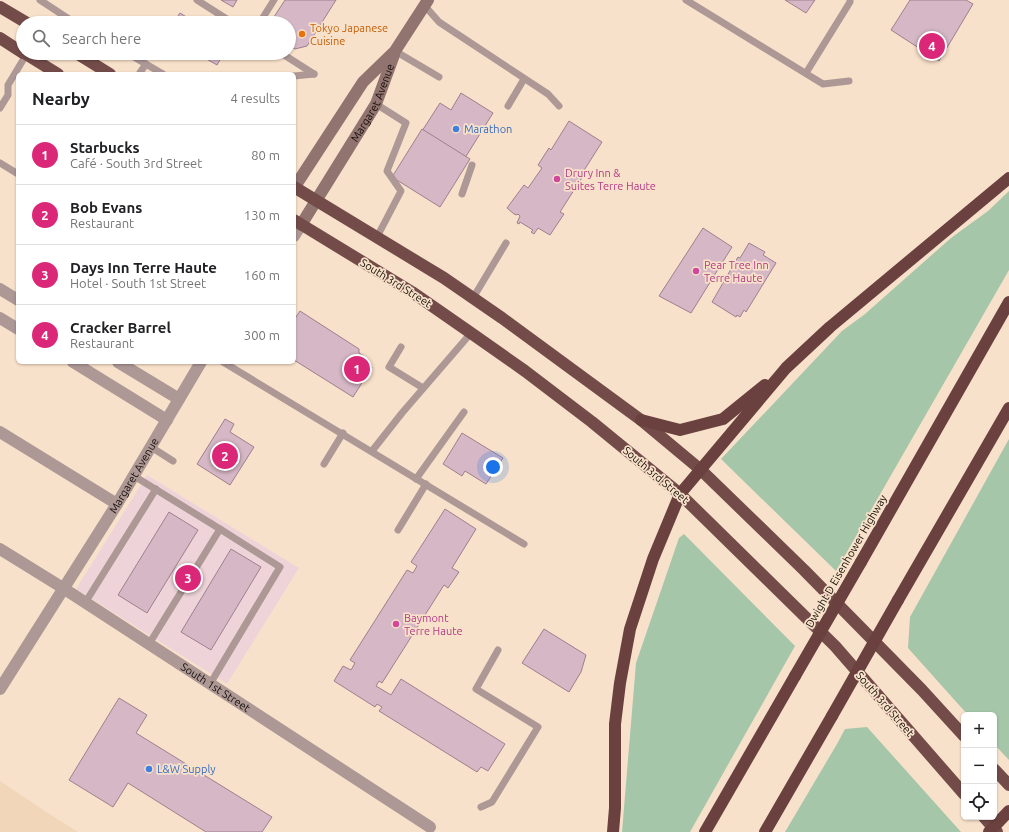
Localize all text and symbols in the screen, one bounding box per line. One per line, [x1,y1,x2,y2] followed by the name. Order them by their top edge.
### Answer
[16,16,296,60] search box
[310,22,388,47] place label: Tokyo Japanese Cuisine
[30,27,52,49] icon: search
[297,29,307,39] marker: Tokyo Japanese Cuisine
[62,30,141,47] text: Search here
[919,31,945,61] pin: 4
[348,62,396,144] street label: Margaret Avenue
[32,89,90,108] text: Nearby
[230,91,280,105] text: 4 results
[464,123,512,135] place label: Marathon
[451,124,461,134] marker: Marathon
[70,139,140,156] text: Starbucks
[41,148,49,162] text: 1
[251,148,280,162] text: 80 m
[70,156,202,170] text: Café · South 3rd Street
[565,167,656,192] place label: Drury Inn & Suites Terre Haute
[552,174,562,184] marker: Drury Inn & Suites Terre Haute
[70,199,142,216] text: Bob Evans
[41,208,49,222] text: 2
[244,208,280,222] text: 130 m
[70,216,134,230] text: Restaurant
[358,256,434,310] street label: South 3rd Street
[70,259,217,276] text: Days Inn Terre Haute
[704,259,769,284] place label: Pear Tree Inn Terre Haute
[691,266,701,276] marker: Pear Tree Inn Terre Haute
[41,268,49,282] text: 3
[244,268,280,282] text: 160 m
[70,276,206,290] text: Hotel · South 1st Street
[70,319,171,336] text: Cracker Barrel
[41,328,49,342] text: 4
[244,328,280,342] text: 300 m
[70,336,134,350] text: Restaurant
[344,354,370,384] pin: 1
[107,436,161,515] street label: Margaret Avenue
[212,441,238,471] pin: 2
[621,444,692,506] street label: South 3rd Street
[483,457,503,477] your location
[803,492,889,629] street label: Dwight D Eisenhower Highway
[175,563,201,593] pin: 3
[404,612,463,637] place label: Baymont Terre Haute
[391,619,401,629] marker: Baymont Terre Haute
[179,660,253,715] street label: South 1st Street
[854,669,917,739] street label: South 3rd Street
[961,712,997,820] map controls
[961,712,997,748] button: +
[961,748,997,784] button: −
[157,763,216,775] place label: L&W Supply
[144,764,154,774] marker: L&W Supply
[961,784,997,820] button: locate

